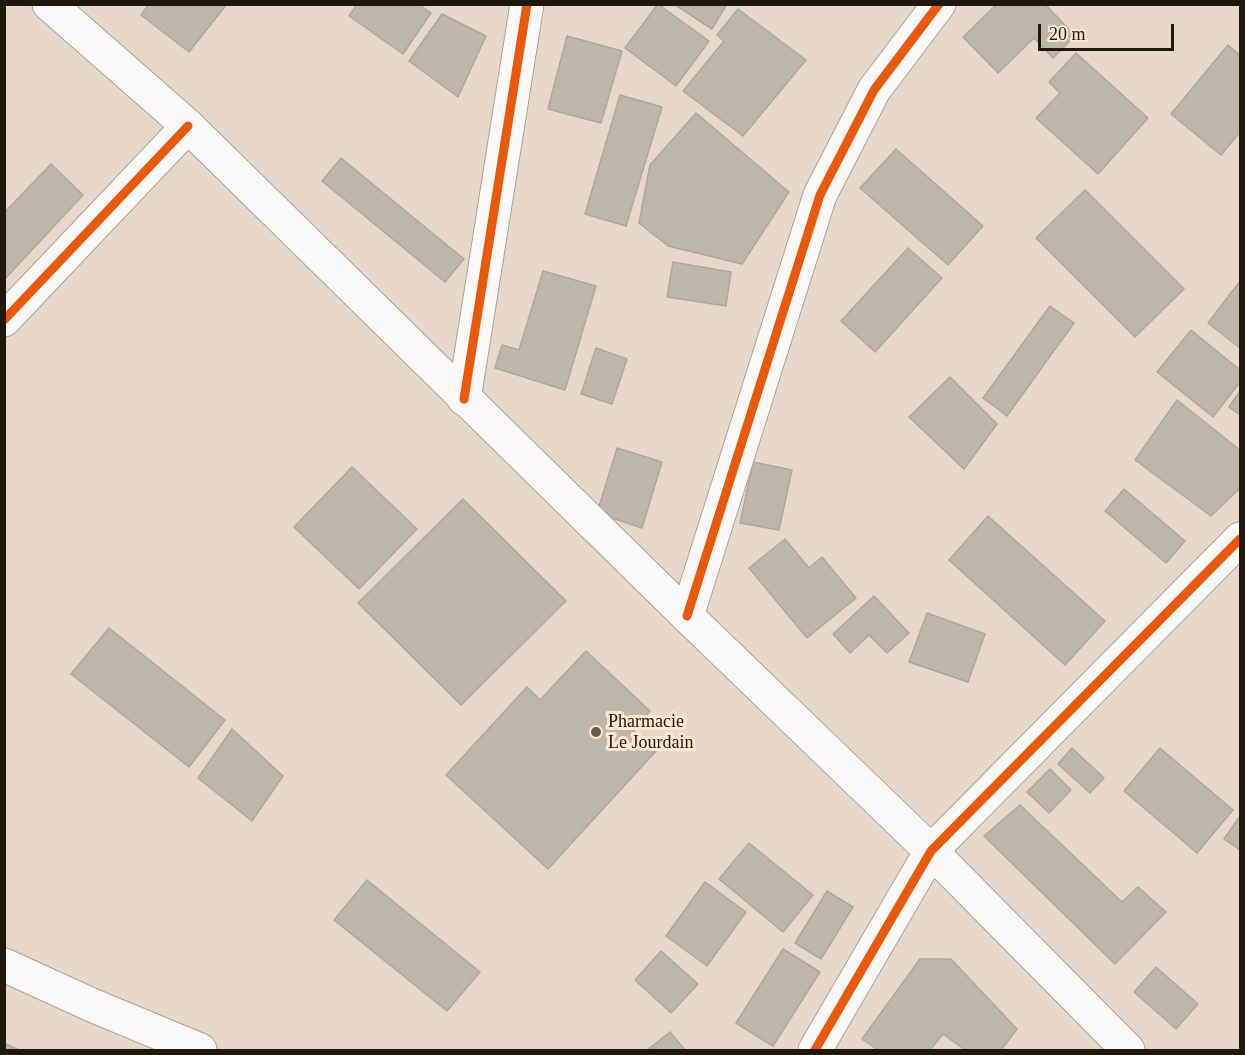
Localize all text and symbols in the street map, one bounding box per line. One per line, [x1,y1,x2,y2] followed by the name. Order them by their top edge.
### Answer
[1041,12,1178,50] scale bar
[1049,24,1086,44] text: 20 m
[608,711,693,754] place label: Pharmacie Le Jourdain
[589,725,603,739] marker: Pharmacie Le Jourdain

